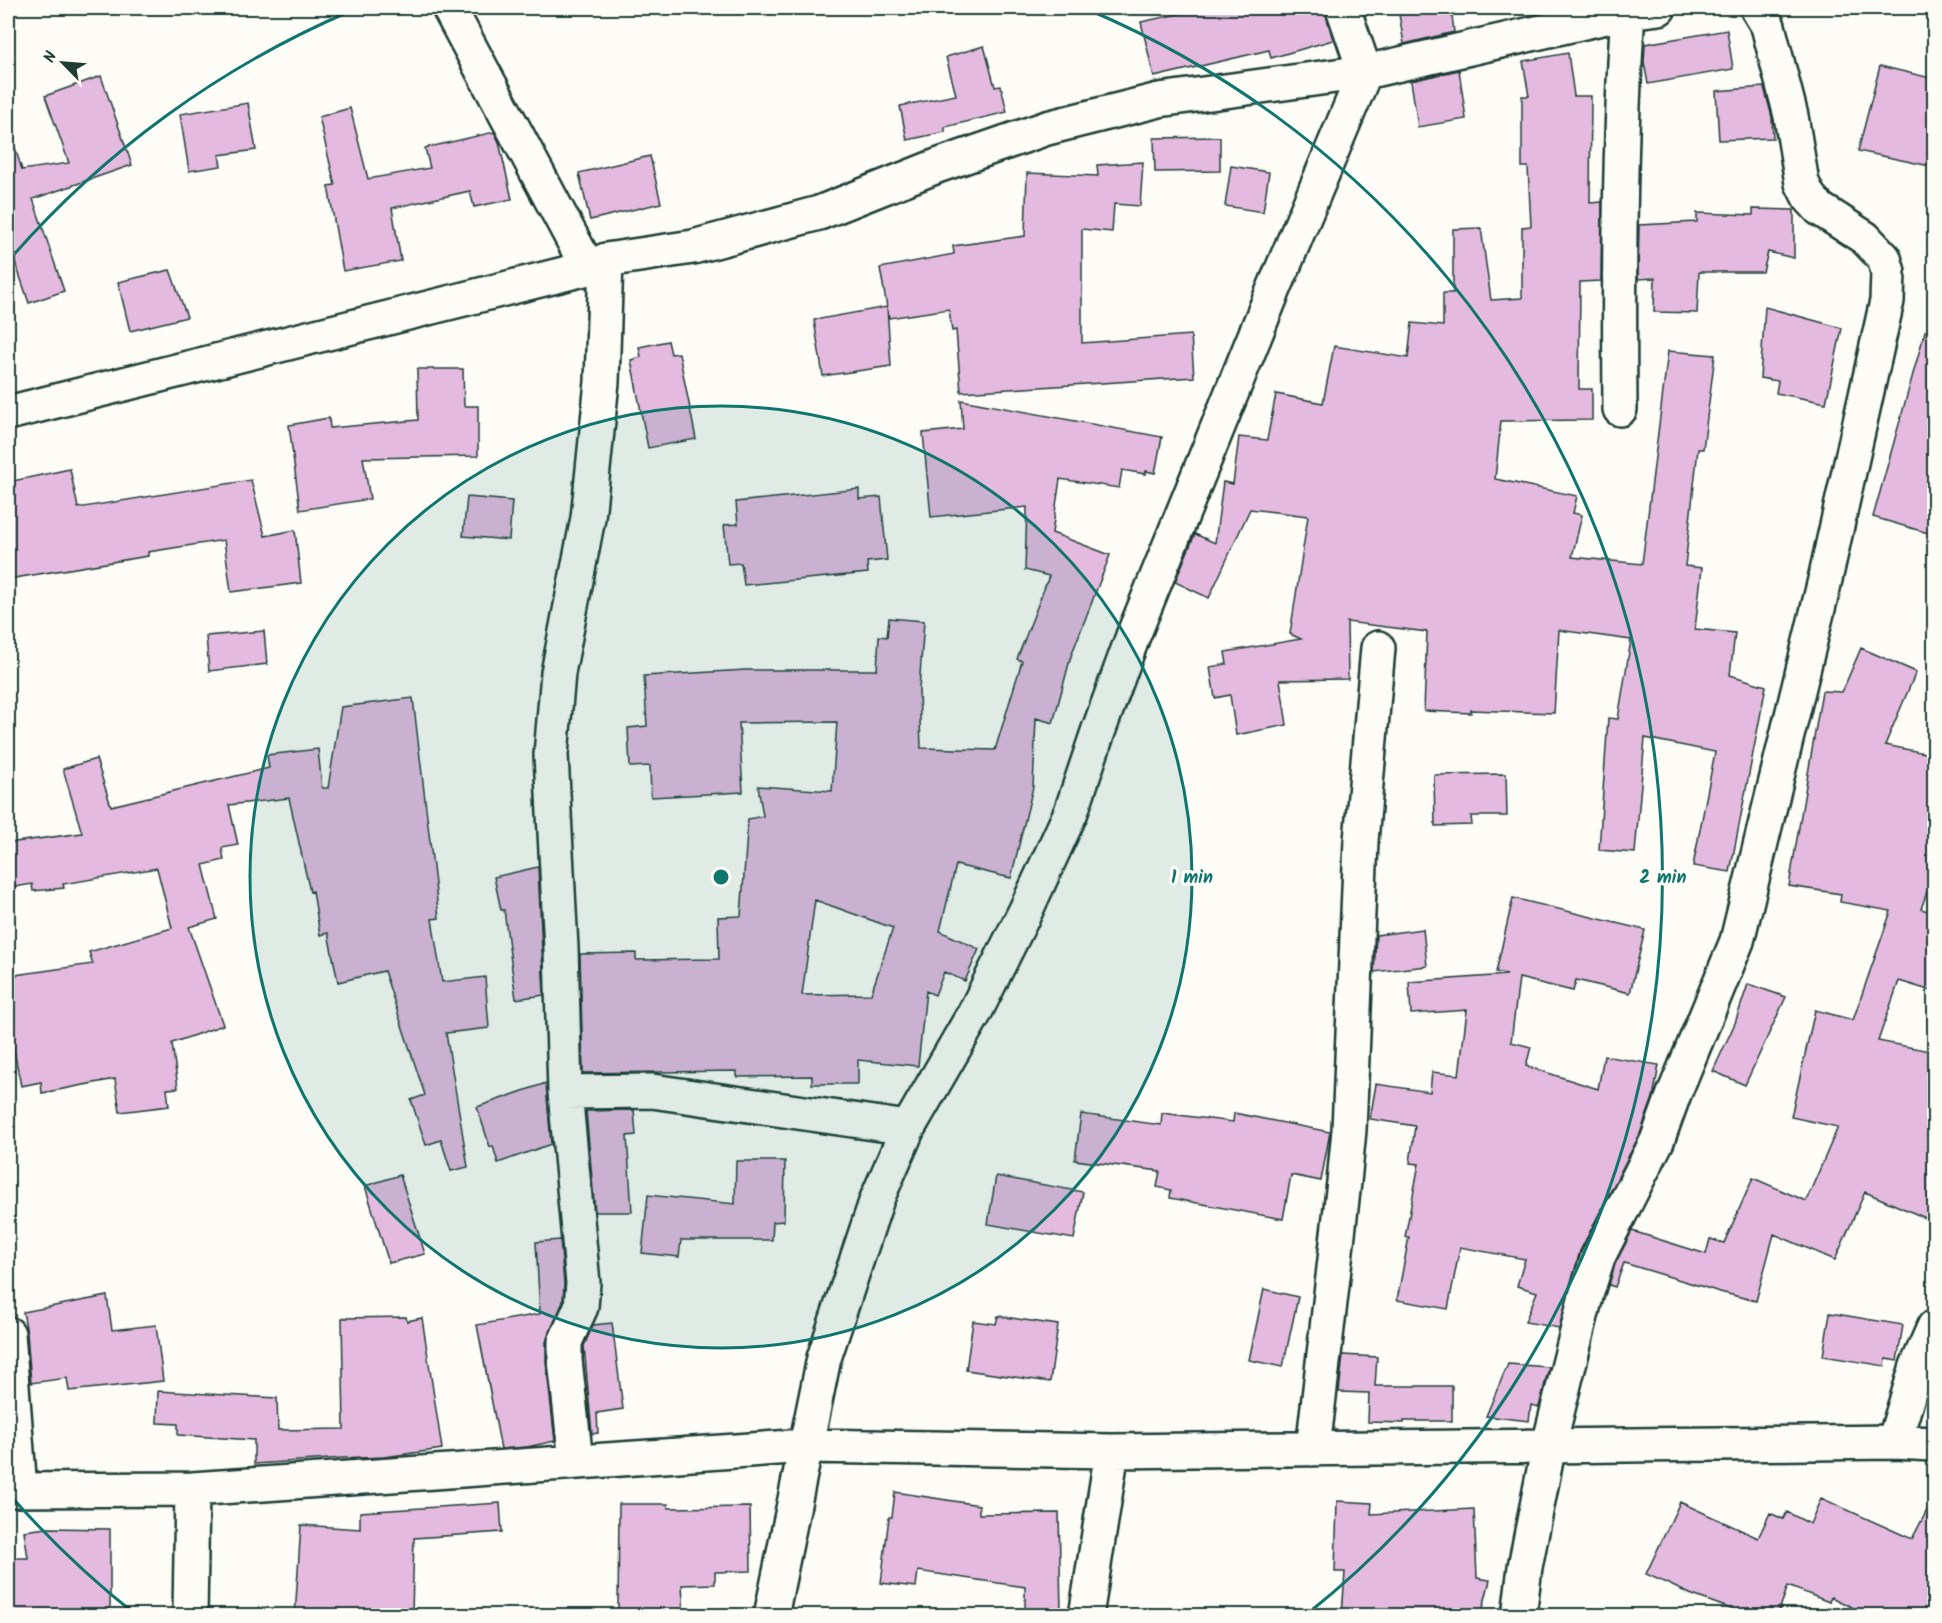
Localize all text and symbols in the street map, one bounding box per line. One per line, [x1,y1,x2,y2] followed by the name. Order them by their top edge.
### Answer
[33,33,93,93] north arrow
[37,47,64,67] text: N
[1171,864,1213,893] text: 1 min
[1640,864,1686,893] text: 2 min
[711,867,731,887] centre of rings

